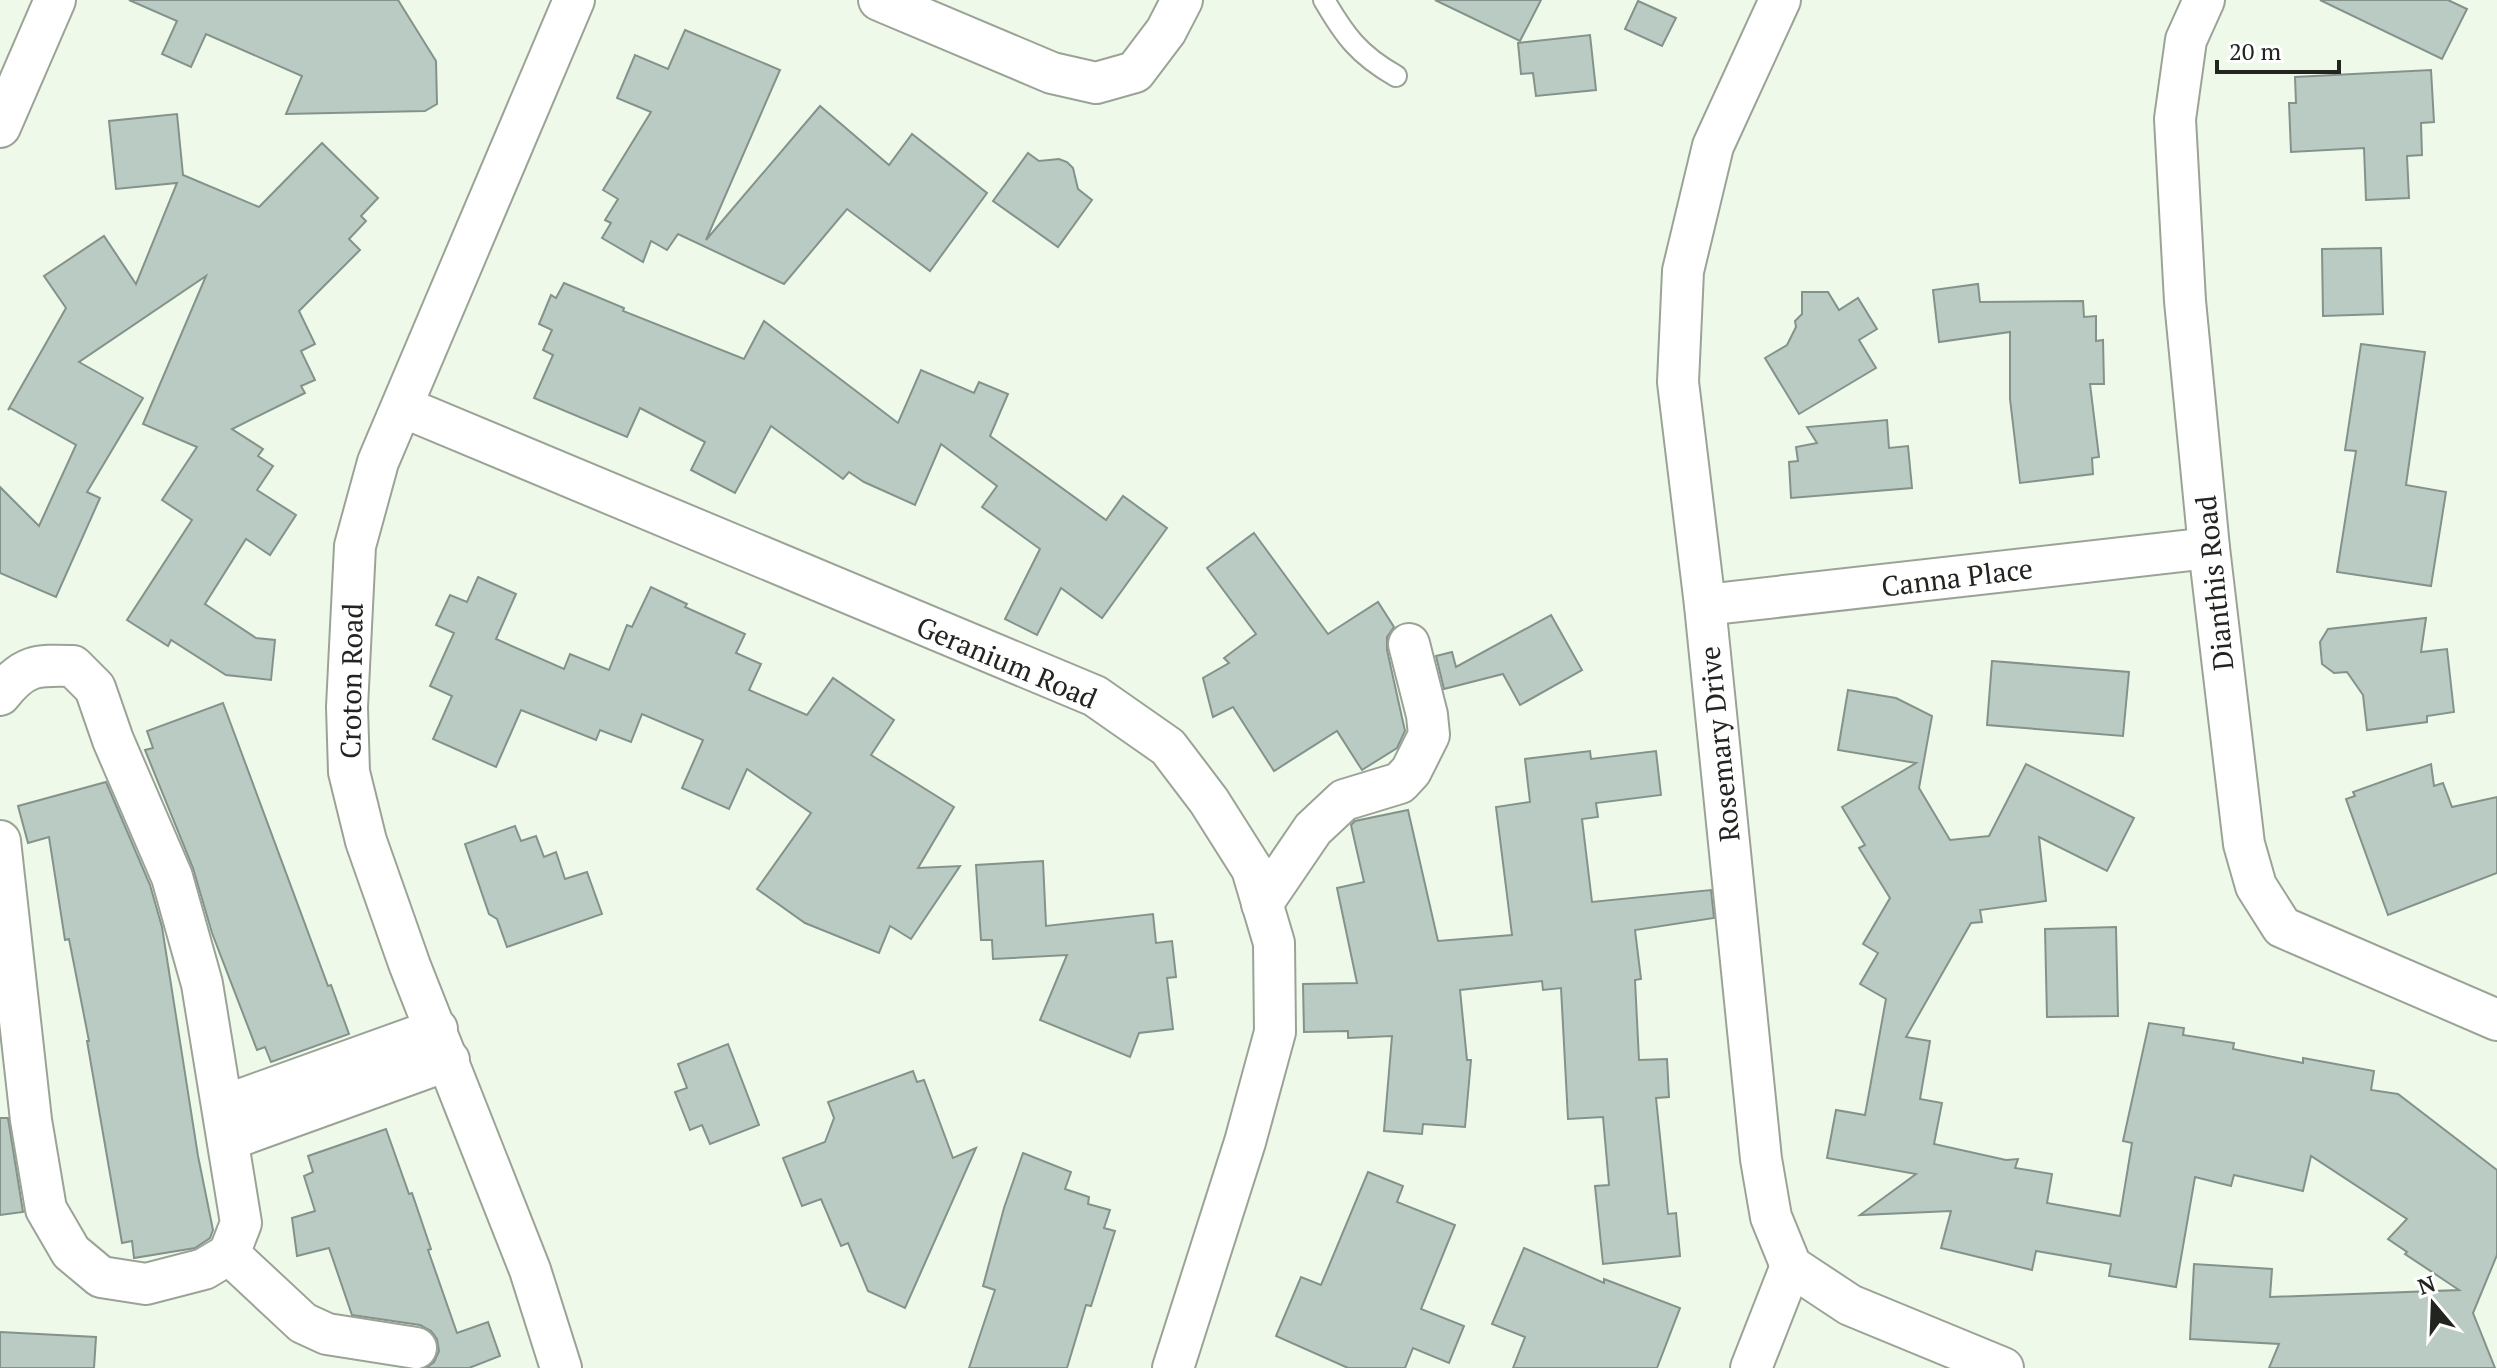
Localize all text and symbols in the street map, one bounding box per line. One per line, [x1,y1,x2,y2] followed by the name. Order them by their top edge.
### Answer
[2217,24,2339,74] scale bar
[2229,35,2281,67] text: 20 m
[2186,494,2242,672] street label: Dianthis Road
[1879,549,2035,605] street label: Canna Place
[331,603,371,759] street label: Croton Road
[911,607,1103,717] street label: Geranium Road
[1690,644,1748,844] street label: Rosemary Drive
[2393,1264,2473,1344] north arrow
[2414,1268,2439,1301] text: N

